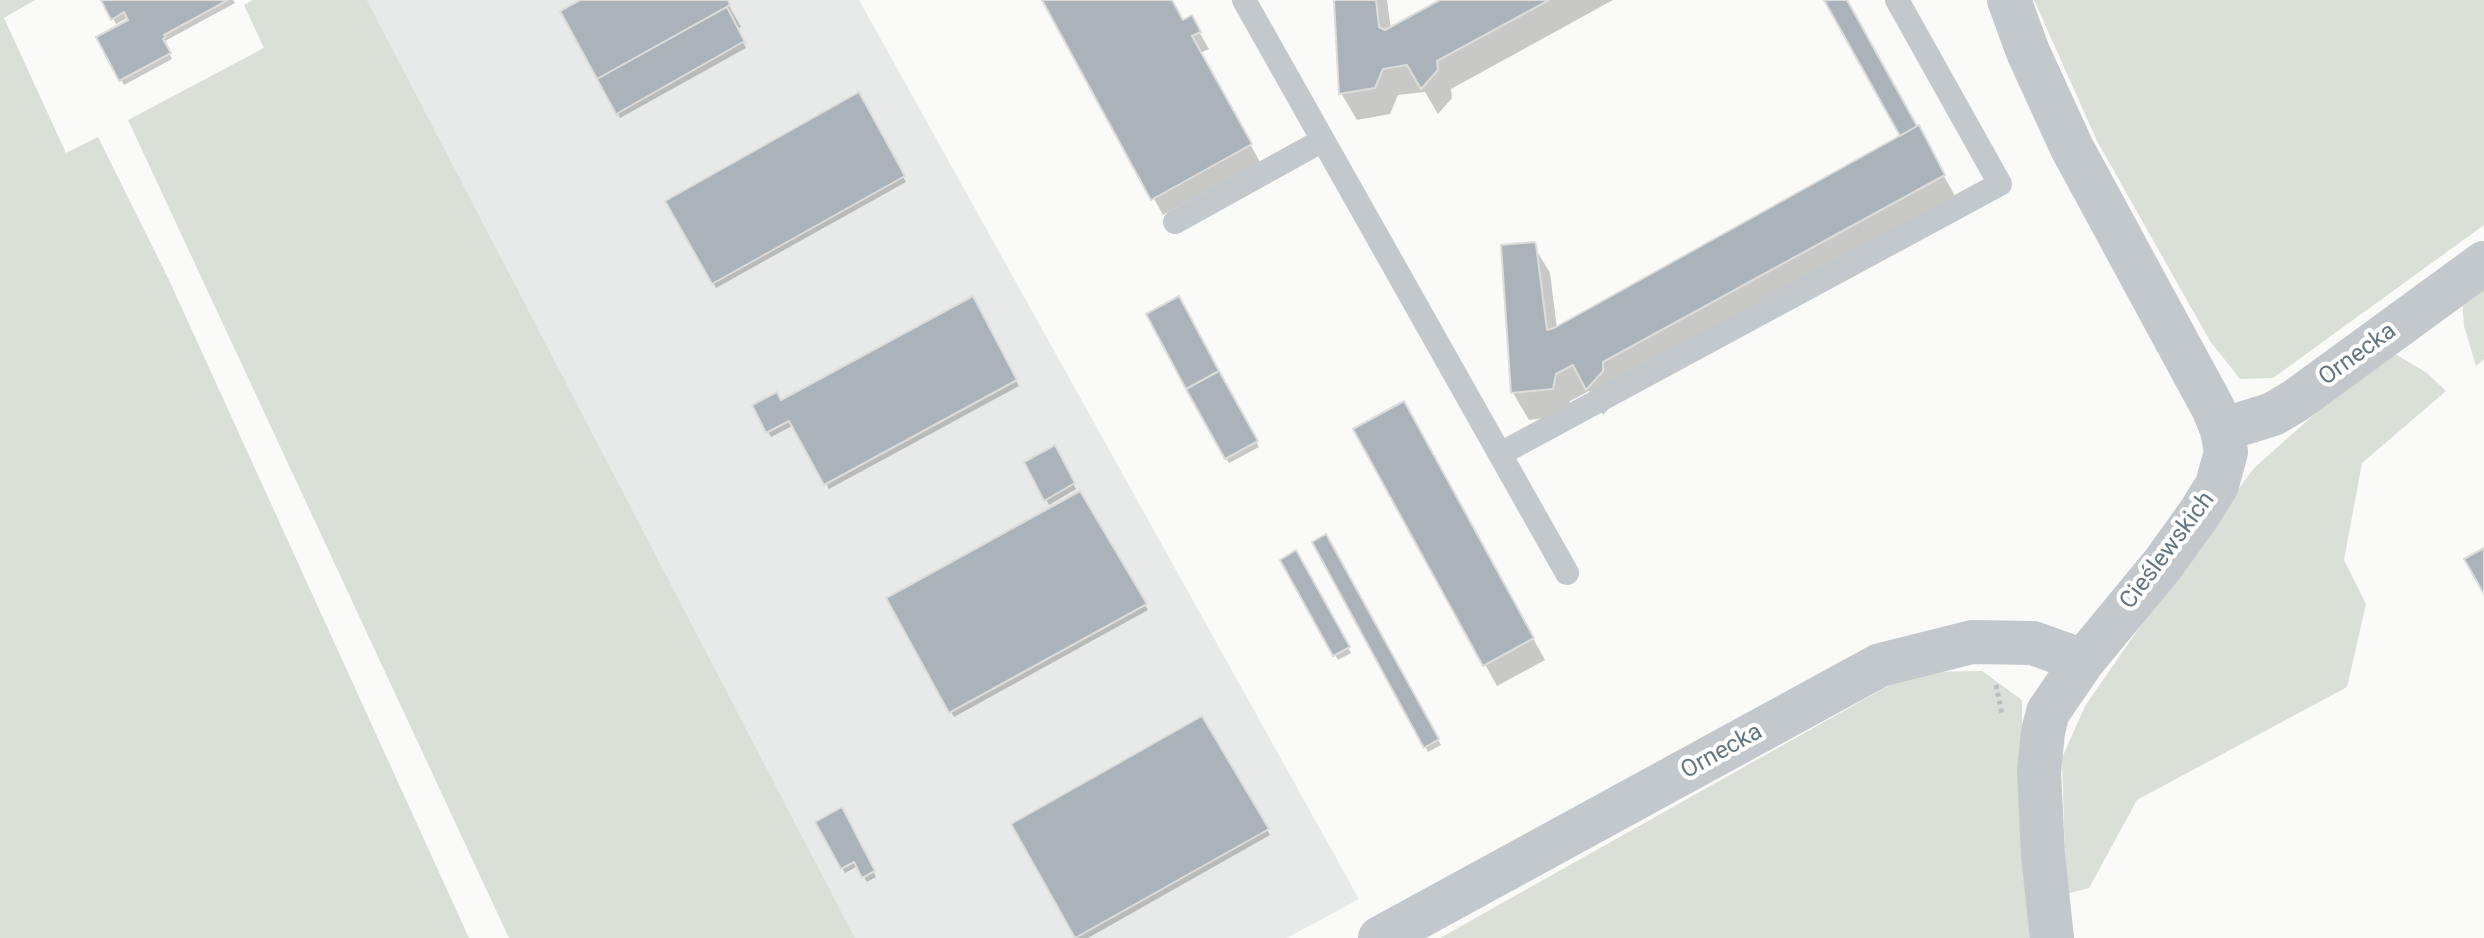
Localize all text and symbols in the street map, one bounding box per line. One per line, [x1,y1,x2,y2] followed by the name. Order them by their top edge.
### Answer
[2314,317,2402,393] street label: Ornecka
[2115,487,2221,615] street label: Cieślewskich
[1676,718,1768,786] street label: Ornecka

